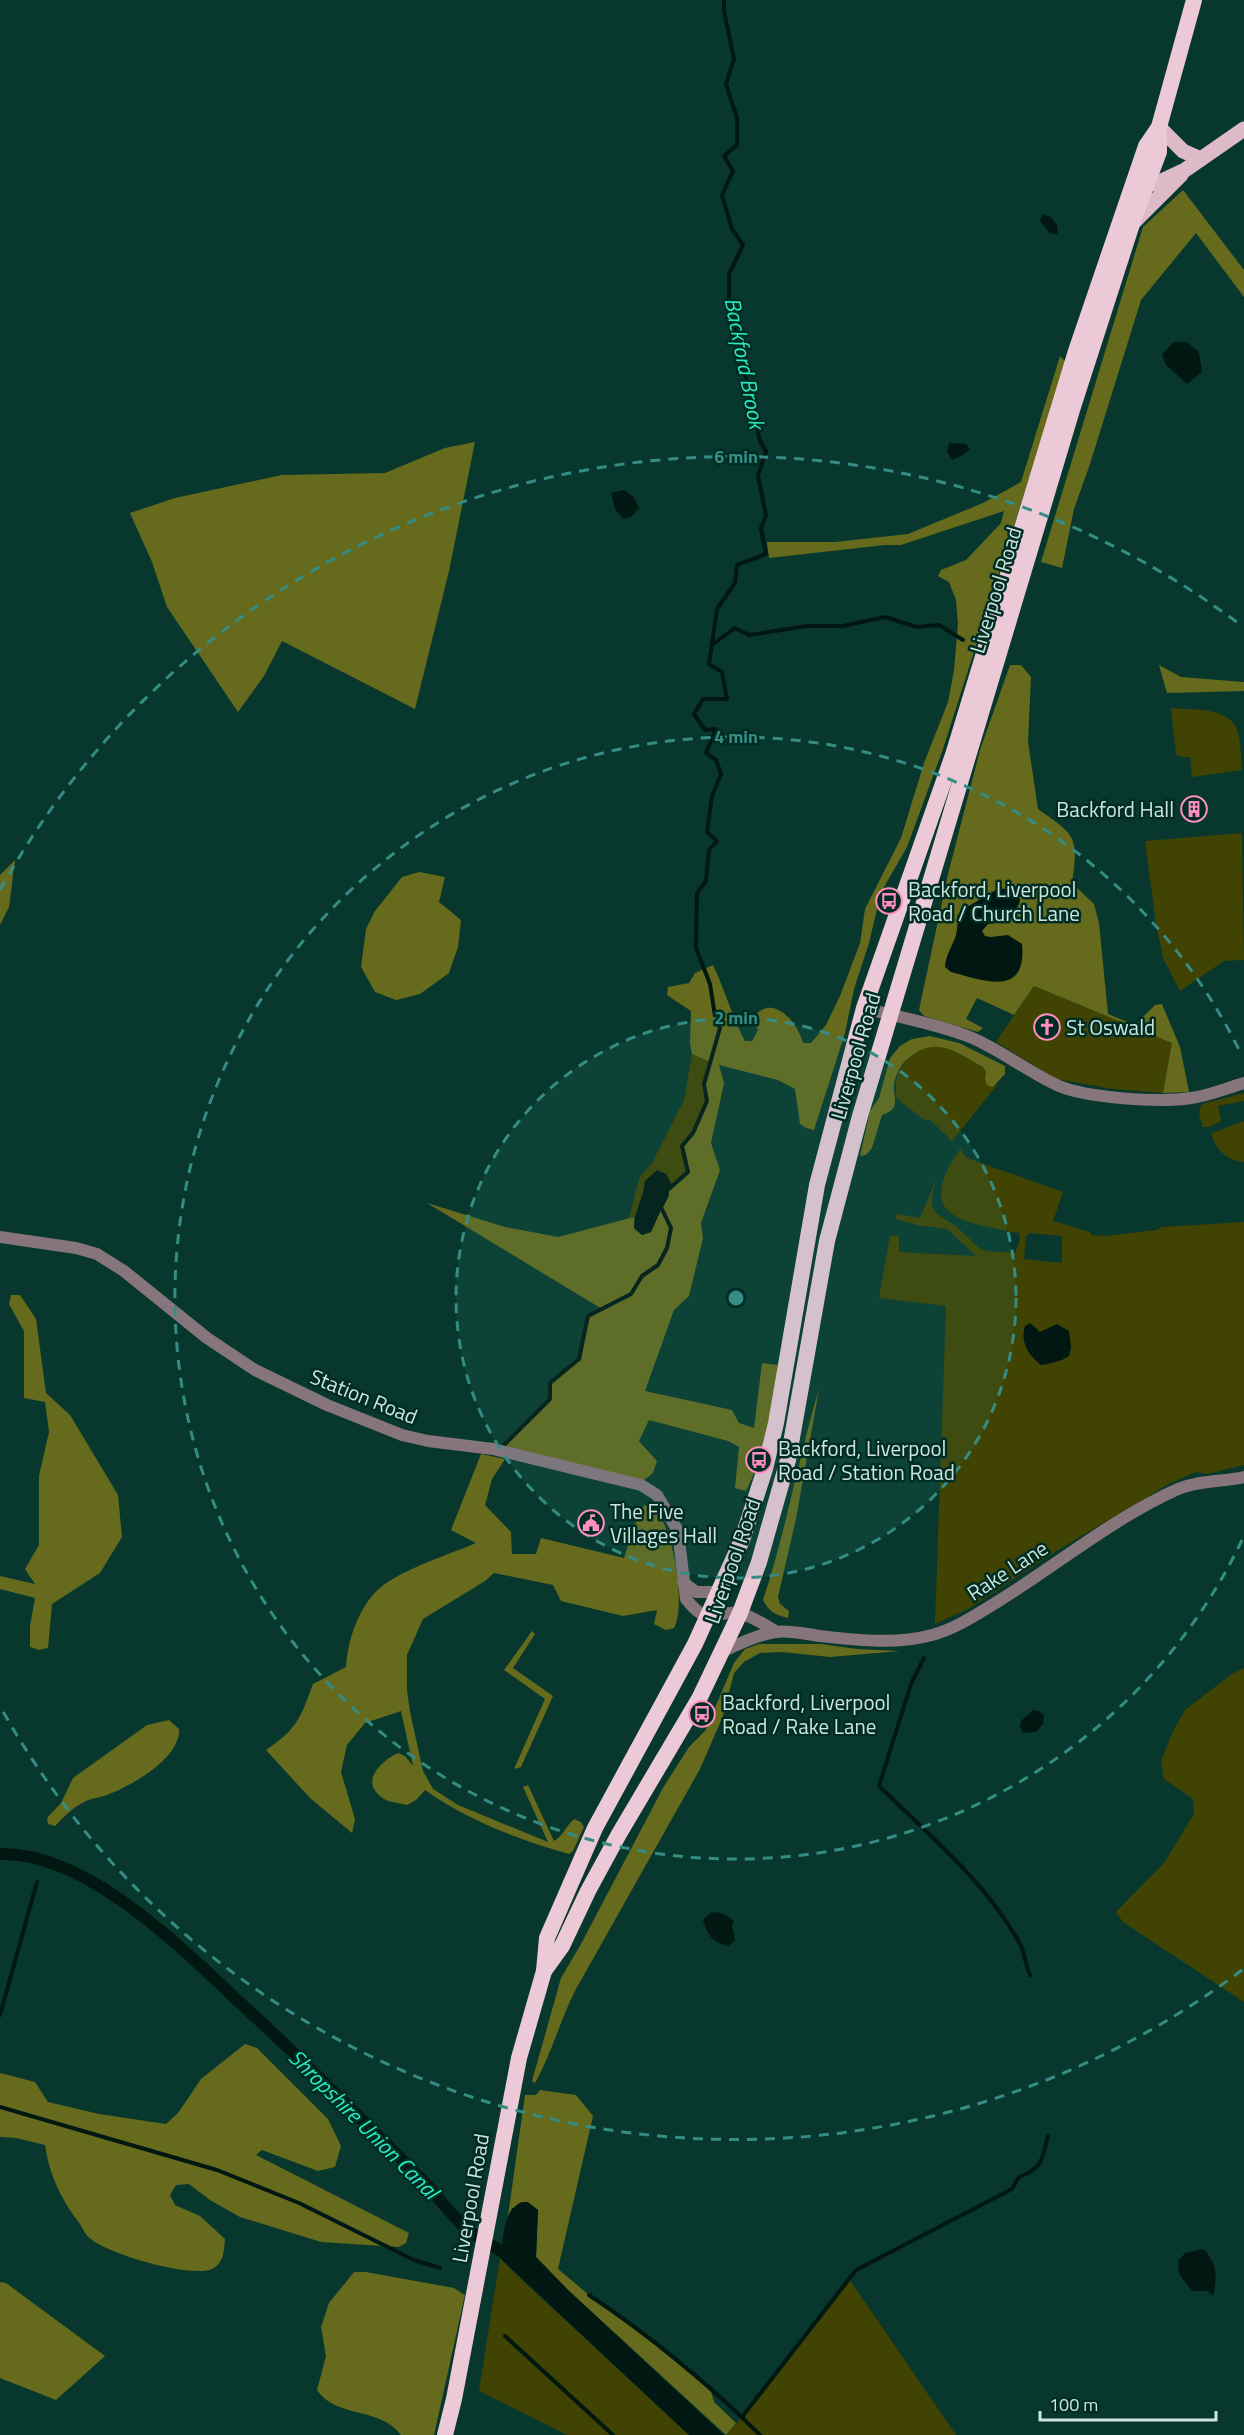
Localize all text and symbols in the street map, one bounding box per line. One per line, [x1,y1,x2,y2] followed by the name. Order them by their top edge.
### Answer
[716,294,775,434] water label: Backford Brook
[714,443,758,470] text: 6 min
[961,523,1029,657] street label: Liverpool Road
[714,723,758,750] text: 4 min
[1056,793,1174,825] place label: Backford Hall
[1179,794,1209,824] building icon: Backford Hall
[908,873,1080,929] place label: Backford, Liverpool Road / Church Lane
[874,886,904,916] bus stop icon: Backford, Liverpool Road / Church Lane
[822,989,888,1123] street label: Liverpool Road
[714,1004,758,1031] text: 2 min
[1066,1011,1155,1043] place label: St Oswald
[1032,1012,1062,1042] church icon: St Oswald
[726,1288,746,1308] centre of rings
[305,1360,423,1432] street label: Station Road
[778,1432,955,1488] place label: Backford, Liverpool Road / Station Road
[744,1445,774,1475] bus stop icon: Backford, Liverpool Road / Station Road
[696,1494,768,1628] street label: Liverpool Road
[610,1495,717,1551] place label: The Five Villages Hall
[576,1508,606,1538] public building icon: The Five Villages Hall
[960,1532,1054,1608] street label: Rake Lane
[722,1686,890,1742] place label: Backford, Liverpool Road / Rake Lane
[687,1699,717,1729] bus stop icon: Backford, Liverpool Road / Rake Lane
[281,2041,449,2209] water label: Shropshire Union Canal
[443,2131,497,2265] street label: Liverpool Road
[1040,2384,1216,2422] scale bar
[1049,2391,1098,2418] text: 100 m

